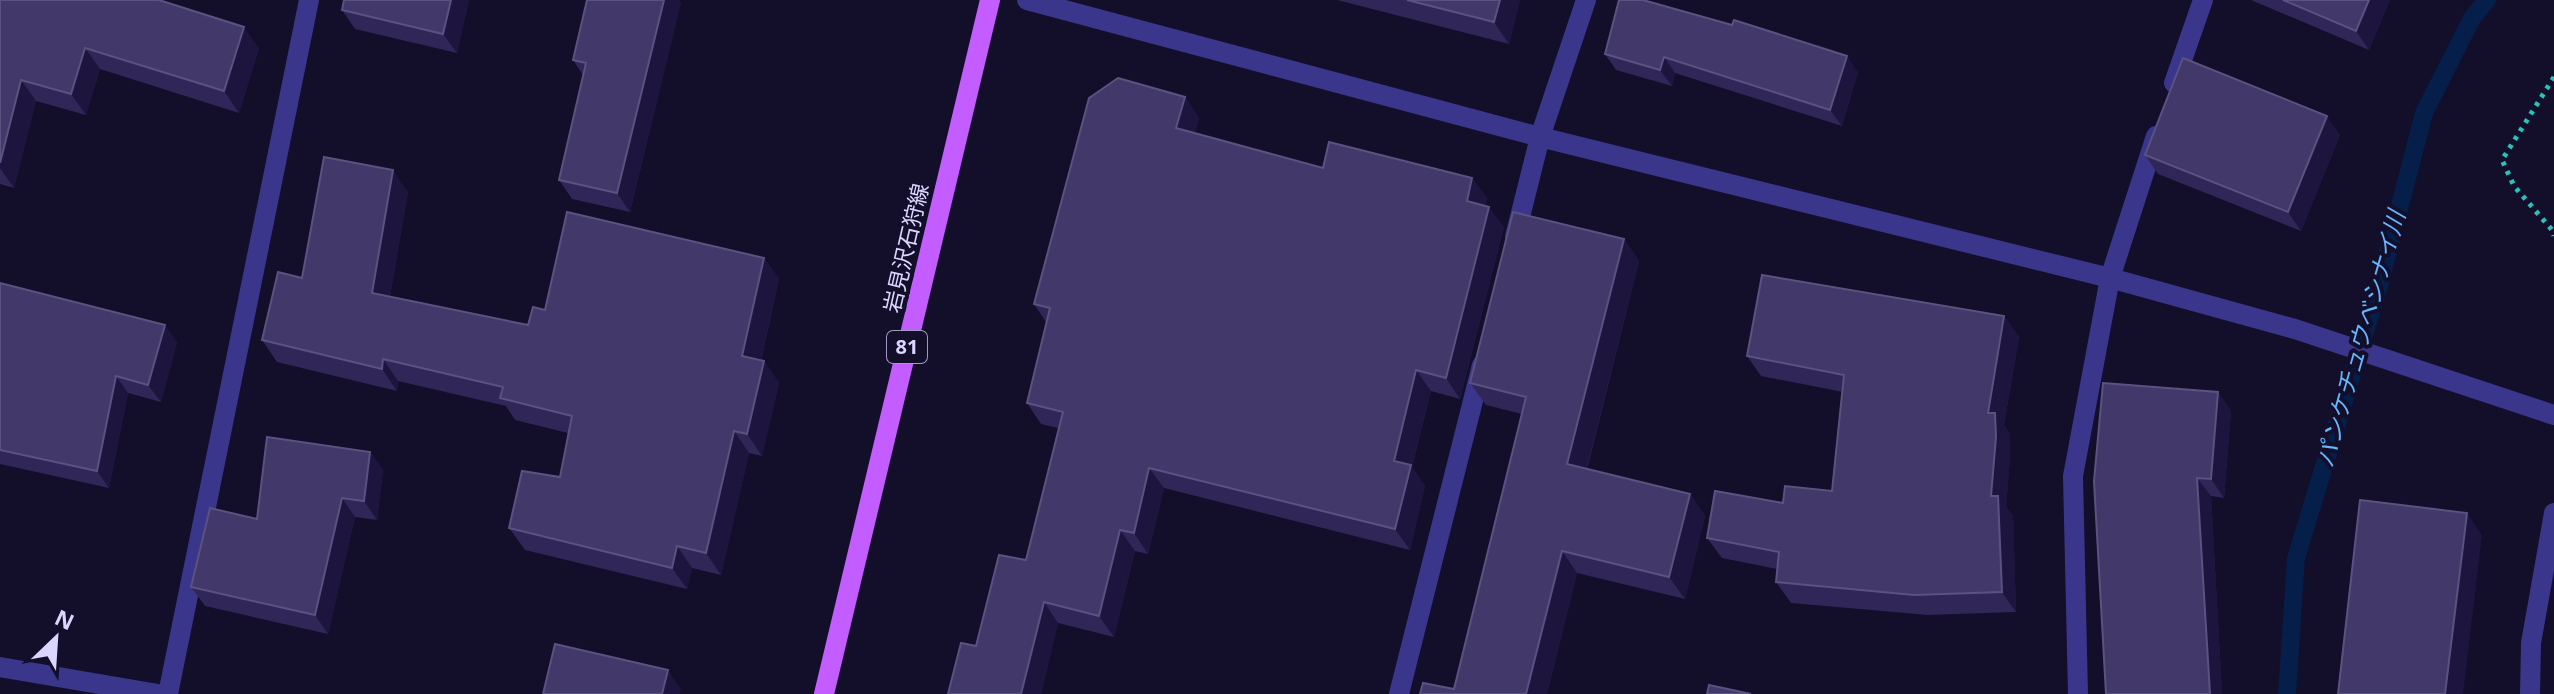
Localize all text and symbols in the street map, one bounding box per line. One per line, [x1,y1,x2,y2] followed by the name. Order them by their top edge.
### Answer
[876,180,934,315] street label: 岩見沢石狩線
[2307,204,2413,471] water label: パンケチュウベシナイ川
[887,331,927,363] road number: 81
[16,598,96,678] north arrow
[50,602,79,636] text: N

